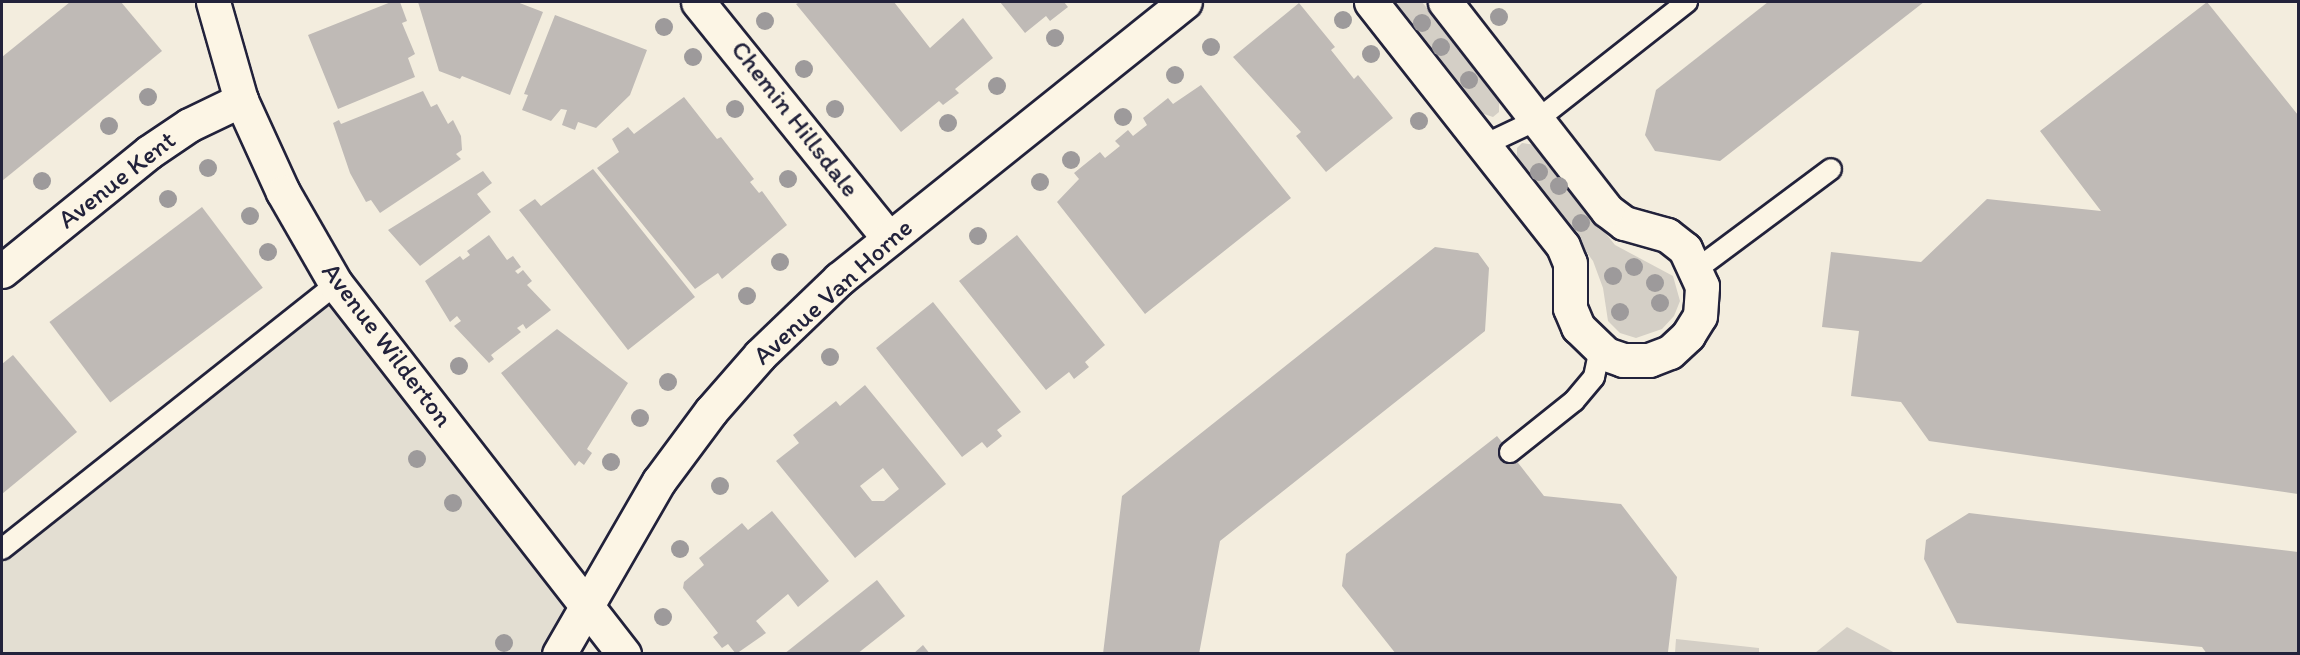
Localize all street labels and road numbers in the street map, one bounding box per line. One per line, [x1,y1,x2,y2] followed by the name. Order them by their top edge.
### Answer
[724,35,866,203] street label: Chemin Hillsdale
[52,124,182,236] street label: Avenue Kent
[747,212,919,372] street label: Avenue Van Horne
[315,257,459,433] street label: Avenue Wilderton

